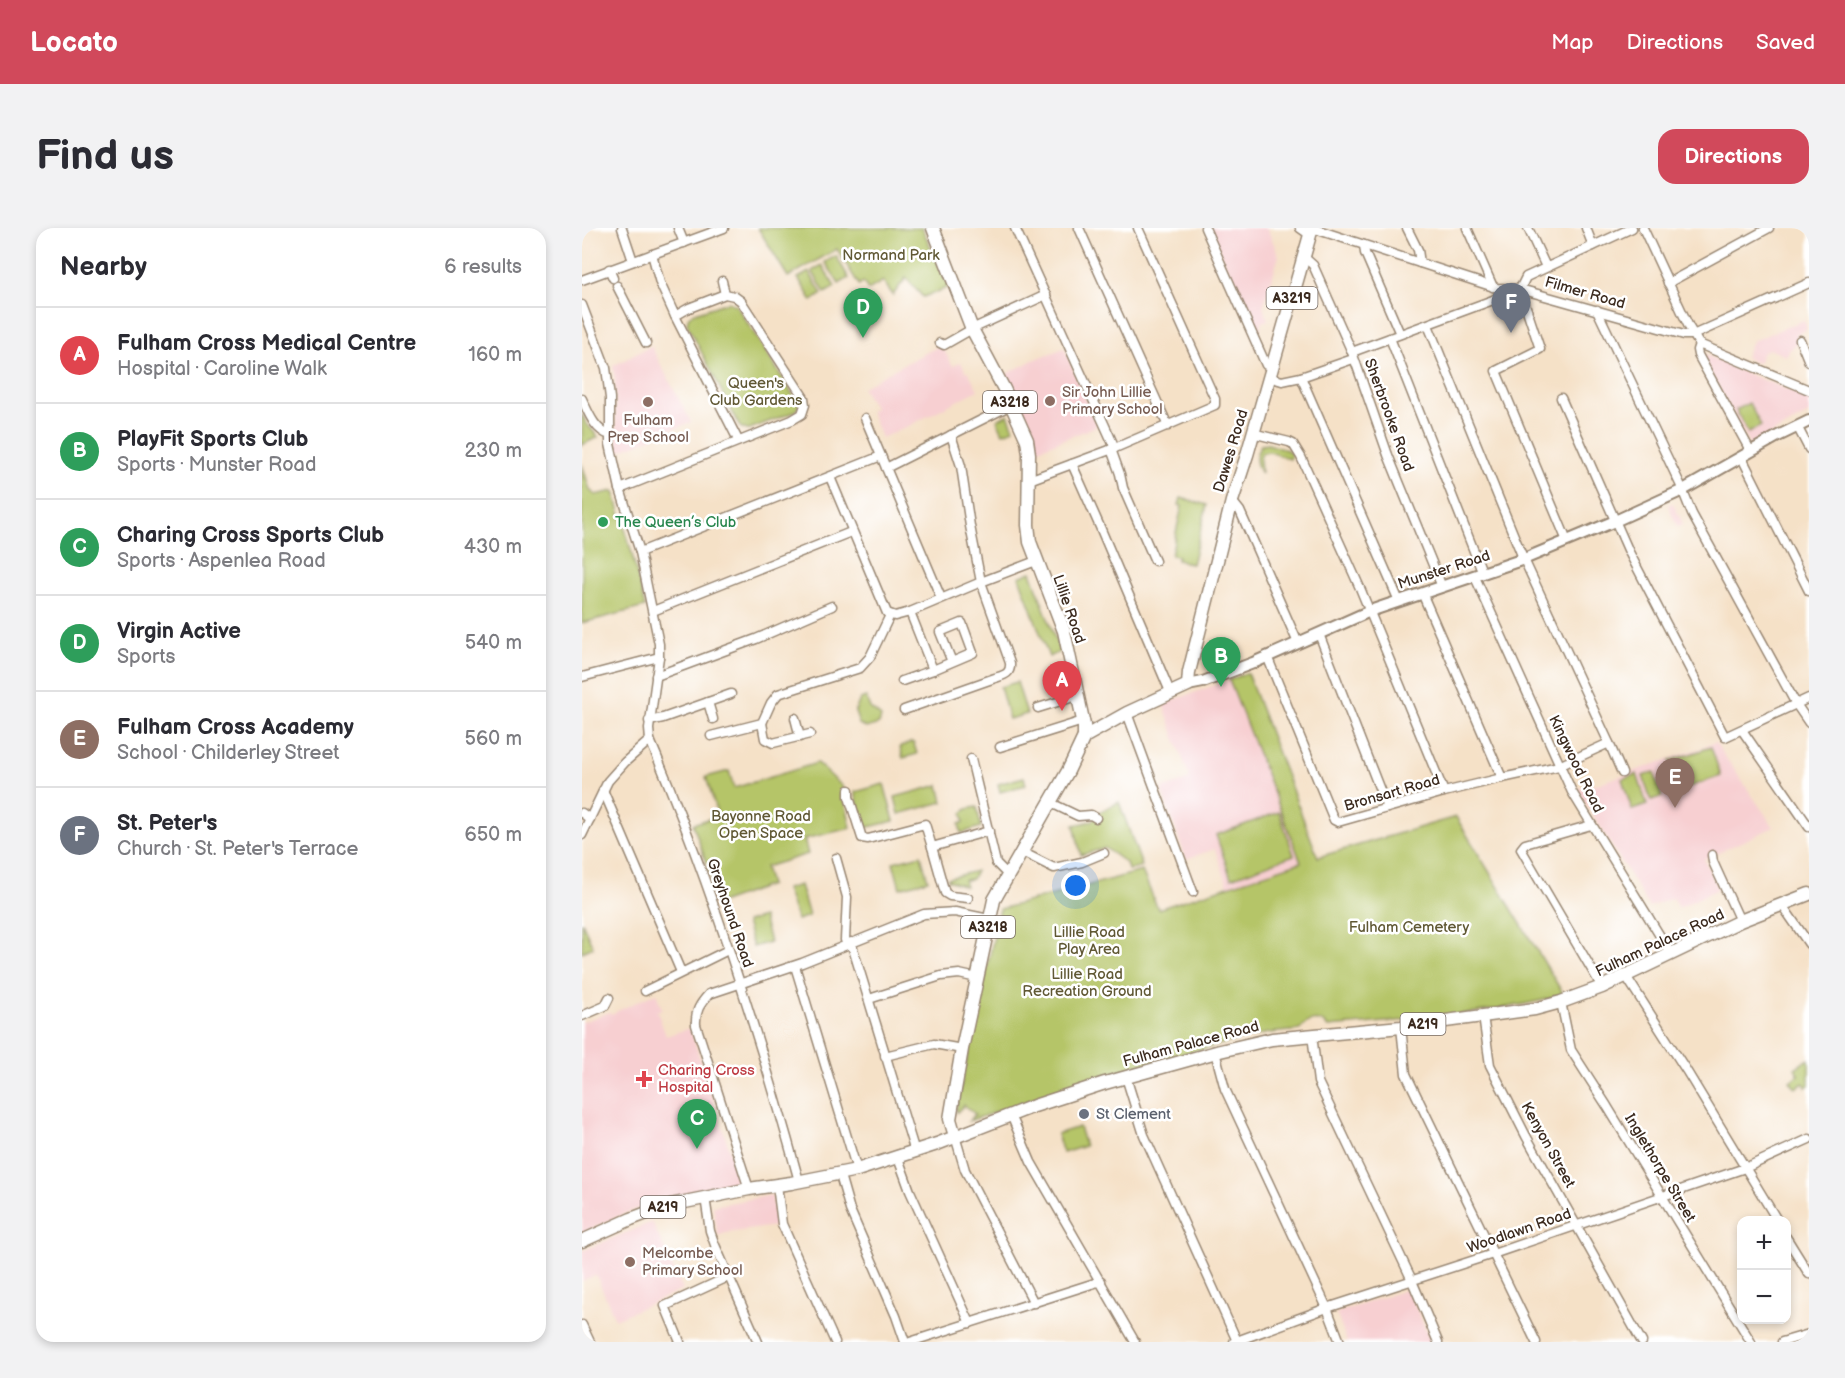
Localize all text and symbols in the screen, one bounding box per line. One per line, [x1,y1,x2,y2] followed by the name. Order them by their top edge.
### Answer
[30,26,118,59] text: Locato
[1551,30,1594,55] text: Map
[1627,30,1723,55] text: Directions
[1756,30,1815,55] text: Saved
[1658,129,1809,184] button: Directions
[36,131,174,182] text: Find us
[842,246,940,265] park label: Normand Park
[60,252,147,283] text: Nearby
[444,255,522,279] text: 6 results
[1543,272,1627,314] street label: Filmer Road
[1492,284,1530,333] pin: F
[1266,287,1318,309] road number: A3219
[844,288,882,338] pin: D
[117,330,416,357] text: Fulham Cross Medical Centre
[73,343,86,367] text: A
[468,343,522,367] text: 160 m
[1360,356,1418,474] street label: Sherbrooke Road
[117,357,327,381] text: Hospital · Caroline Walk
[709,374,803,410] park label: Queen's Club Gardens
[1062,383,1163,419] place label: Sir John Lillie Primary School
[983,391,1037,413] road number: A3218
[1043,394,1057,408] marker: Sir John Lillie Primary School
[641,395,655,409] marker: Fulham Prep School
[1209,407,1253,495] street label: Dawes Road
[607,411,689,447] place label: Fulham Prep School
[117,426,308,453] text: PlayFit Sports Club
[72,439,87,463] text: B
[465,439,522,463] text: 230 m
[117,453,316,477] text: Sports · Munster Road
[615,513,737,532] place label: The Queen’s Club
[596,515,610,529] marker: The Queen’s Club
[117,522,384,549] text: Charing Cross Sports Club
[72,535,87,559] text: C
[464,535,522,559] text: 430 m
[1395,546,1493,594] street label: Munster Road
[117,549,326,573] text: Sports · Aspenlea Road
[1048,572,1090,646] street label: Lillie Road
[117,618,241,645] text: Virgin Active
[73,631,86,655] text: D
[465,631,522,655] text: 540 m
[1202,638,1240,687] pin: B
[117,645,175,669] text: Sports
[1042,662,1082,711] pin: A
[1544,712,1608,816] street label: Kingwood Road
[117,714,354,741] text: Fulham Cross Academy
[73,727,86,751] text: E
[465,727,522,751] text: 560 m
[117,741,339,765] text: School · Childerley Street
[1656,758,1694,808] pin: E
[1342,770,1442,816] street label: Bronsart Road
[711,807,811,843] park label: Bayonne Road Open Space
[117,810,217,837] text: St. Peter's
[73,823,86,847] text: F
[465,823,522,847] text: 650 m
[117,837,358,861] text: Church · St. Peter's Terrace
[702,856,758,970] street label: Greyhound Road
[1061,871,1090,900] your location
[1593,905,1727,981] street label: Fulham Palace Road
[961,916,1015,938] road number: A3218
[1349,918,1470,937] park label: Fulham Cemetery
[1053,923,1125,959] park label: Lillie Road Play Area
[1022,965,1152,1001] park label: Lillie Road Recreation Ground
[1400,1013,1446,1035] road number: A219
[1121,1017,1261,1071] street label: Fulham Palace Road
[658,1061,755,1097] place label: Charing Cross Hospital
[635,1070,653,1088] marker: Charing Cross Hospital
[1517,1099,1580,1192] street label: Kenyon Street
[678,1100,716,1149] pin: C
[1096,1105,1171,1124] place label: St Clement
[1077,1107,1091,1121] marker: St Clement
[1620,1110,1700,1226] street label: Inglethorpe Street
[640,1196,686,1218] road number: A219
[1464,1204,1574,1258] street label: Woodlawn Road
[1737,1216,1791,1324] map controls
[1737,1216,1791,1270] button: +
[642,1244,743,1280] place label: Melcombe Primary School
[623,1255,637,1269] marker: Melcombe Primary School
[1737,1270,1791,1324] button: −

